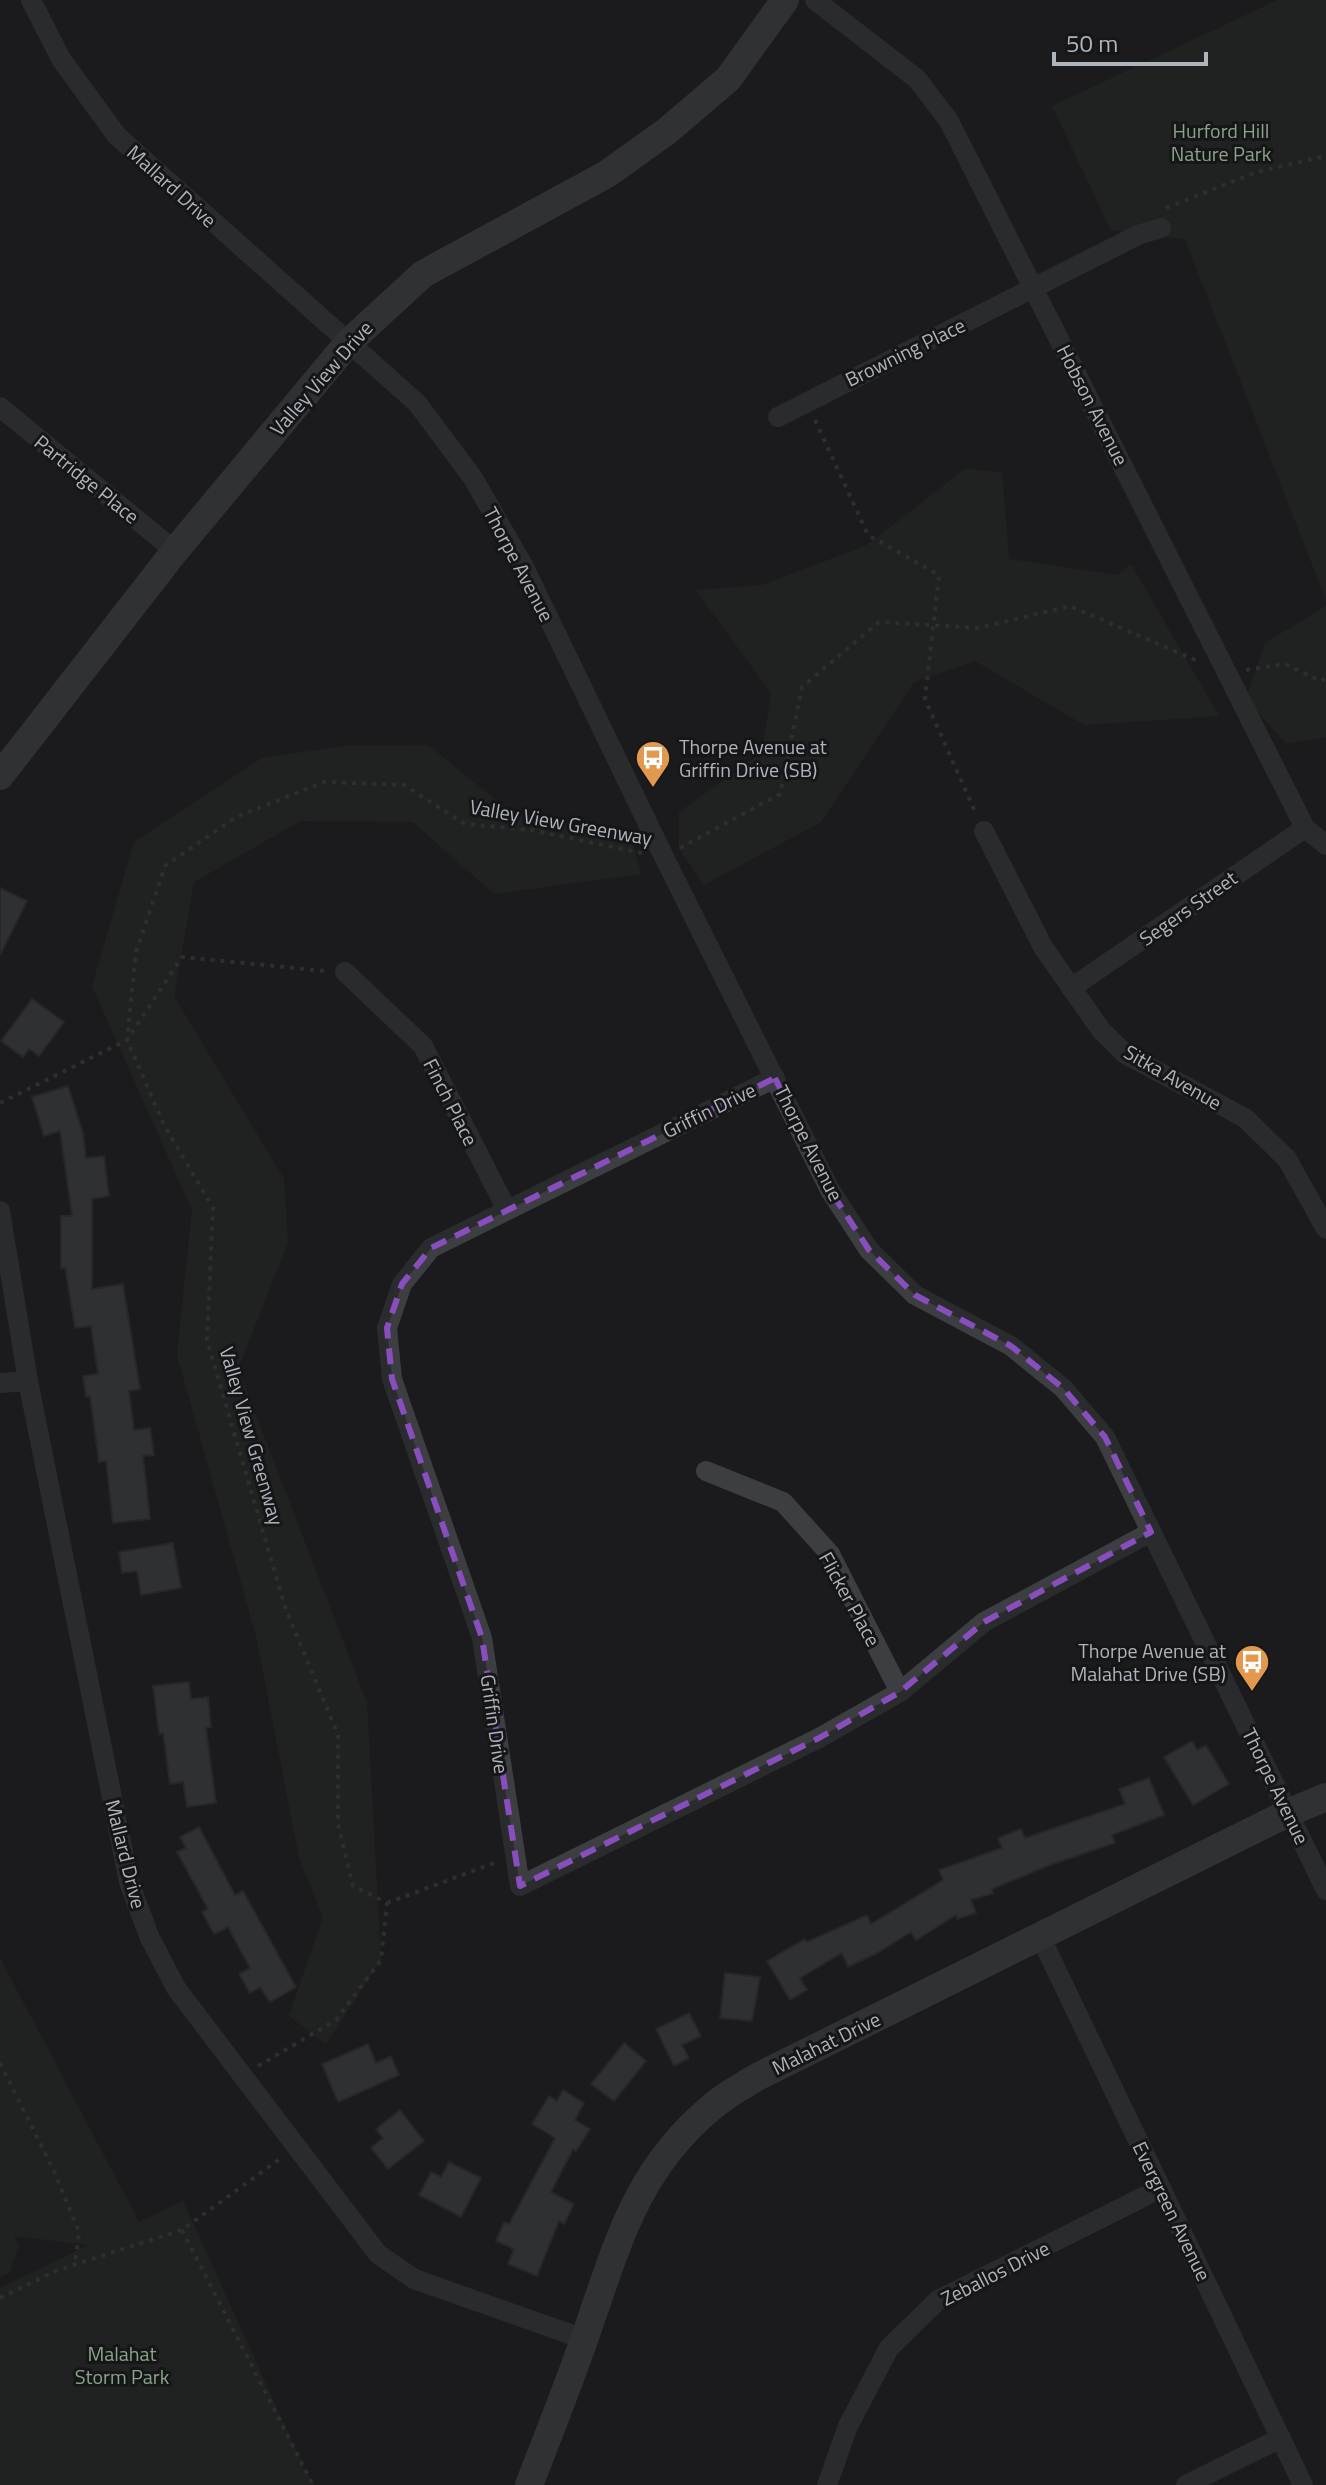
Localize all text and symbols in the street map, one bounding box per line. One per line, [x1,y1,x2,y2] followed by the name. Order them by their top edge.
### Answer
[1054,16,1206,66] scale bar
[1066,25,1118,61] text: 50 m
[1171,115,1272,169] park label: Hurford Hill Nature Park
[120,137,224,235] street label: Mallard Drive
[840,309,970,395] street label: Browning Place
[262,314,380,442] street label: Valley View Drive
[1049,339,1137,471] street label: Hobson Avenue
[28,427,146,531] street label: Partridge Place
[476,501,562,627] street label: Thorpe Avenue
[679,731,827,785] place label: Thorpe Avenue at Griffin Drive (SB)
[634,739,672,789] bus stop icon: Thorpe Avenue at Griffin Drive (SB)
[467,791,655,853] street label: Valley View Greenway
[1133,863,1243,953] street label: Segers Street
[1118,1036,1228,1118] street label: Sitka Avenue
[416,1053,486,1151] street label: Finch Place
[657,1074,761,1146] street label: Griffin Drive
[767,1080,851,1206] street label: Thorpe Avenue
[212,1343,292,1529] street label: Valley View Greenway
[811,1546,889,1652] street label: Flicker Place
[1071,1635,1226,1689] place label: Thorpe Avenue at Malahat Drive (SB)
[1233,1643,1271,1693] bus stop icon: Thorpe Avenue at Malahat Drive (SB)
[473,1672,517,1776] street label: Griffin Drive
[1234,1722,1318,1850] street label: Thorpe Avenue
[97,1796,155,1912] street label: Mallard Drive
[766,2003,886,2083] street label: Malahat Drive
[1125,2136,1219,2286] street label: Evergreen Avenue
[935,2232,1055,2314] street label: Zeballos Drive
[75,2338,170,2392] park label: Malahat Storm Park

